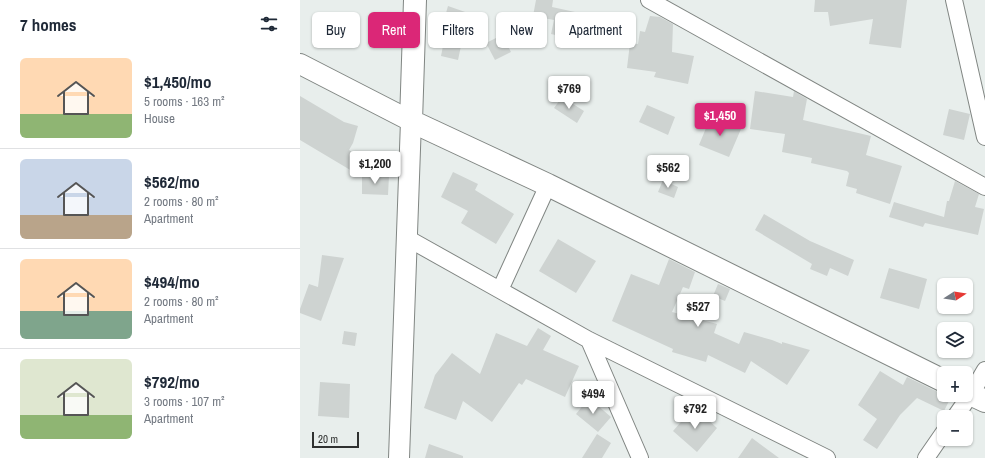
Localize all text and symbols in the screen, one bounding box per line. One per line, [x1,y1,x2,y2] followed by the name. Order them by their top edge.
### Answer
[312,12,360,48] chip: Buy
[368,12,420,48] chip: Rent
[428,12,488,48] chip: Filters
[496,12,547,48] chip: New
[555,12,636,48] chip: Apartment
[20,13,77,36] text: 7 homes
[258,13,280,35] icon: filters
[144,70,211,93] text: $1,450/mo
[52,74,100,122] icon: home
[545,76,593,110] pin: $769
[557,80,581,97] text: $769
[144,93,225,110] text: 5 rooms · 163 m²
[687,103,753,137] pin: $1,450
[704,107,736,124] text: $1,450
[144,110,175,127] text: House
[342,151,408,185] pin: $1,200
[359,155,391,172] text: $1,200
[644,155,692,189] pin: $562
[656,159,680,176] text: $562
[144,170,200,193] text: $562/mo
[52,175,100,223] icon: home
[144,193,219,210] text: 2 rooms · 80 m²
[144,210,193,227] text: Apartment
[144,270,200,293] text: $494/mo
[52,275,100,323] icon: home
[937,278,973,314] north arrow
[937,278,973,446] map controls
[144,293,219,310] text: 2 rooms · 80 m²
[674,294,722,328] pin: $527
[686,298,710,315] text: $527
[144,310,193,327] text: Apartment
[937,322,973,358] button: layers
[937,366,973,402] button: +
[144,370,200,393] text: $792/mo
[52,375,100,423] icon: home
[569,381,617,415] pin: $494
[581,385,605,402] text: $494
[144,393,225,410] text: 3 rooms · 107 m²
[671,396,719,430] pin: $792
[683,400,707,417] text: $792
[144,410,193,427] text: Apartment
[937,410,973,446] button: −
[312,430,359,449] scale bar
[318,432,338,446] text: 20 m

